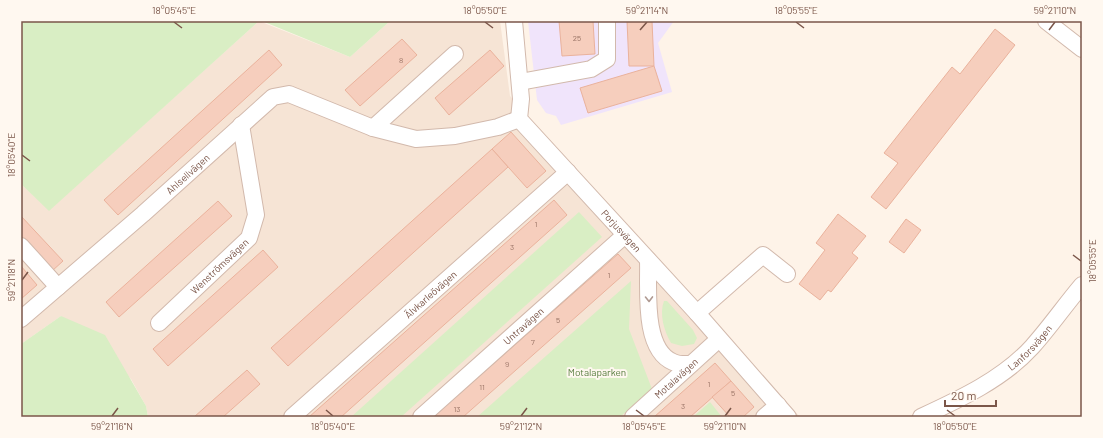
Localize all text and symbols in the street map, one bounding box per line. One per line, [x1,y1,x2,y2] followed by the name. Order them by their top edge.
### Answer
[152,4,196,16] text: 18°05'45"E
[463,4,507,16] text: 18°05'50"E
[626,4,668,16] text: 59°21'14"N
[774,4,818,16] text: 18°05'55"E
[1034,4,1076,16] text: 59°21'10"N
[573,33,581,43] house number: 25
[399,55,403,65] house number: 8
[5,133,17,177] text: 18°05'40"E
[163,151,212,196] street label: Ahlsellvägen
[599,207,644,254] street label: Porjusvägen
[535,219,538,229] house number: 1
[188,236,251,296] street label: Wenströmsvägen
[1086,239,1098,283] text: 18°05'55"E
[510,242,514,252] house number: 3
[5,259,17,301] text: 59°21'18"N
[402,268,459,320] street label: Älvkarleövägen
[608,270,611,280] house number: 1
[645,296,653,302] one-way arrow
[501,305,546,347] street label: Untravägen
[556,315,560,325] house number: 5
[1005,322,1054,373] street label: Lanforsvägen
[531,337,535,347] house number: 7
[652,355,700,401] street label: Motalavägen
[505,359,509,369] house number: 9
[568,366,626,378] park label: Motalaparken
[708,379,711,389] house number: 1
[479,382,485,392] house number: 11
[945,382,996,408] scale bar
[731,388,735,398] house number: 5
[951,388,977,402] text: 20 m
[681,401,685,411] house number: 3
[454,404,460,414] house number: 13
[91,420,133,432] text: 59°21'16"N
[311,420,355,432] text: 18°05'40"E
[500,420,542,432] text: 59°21'12"N
[622,420,666,432] text: 18°05'45"E
[704,420,746,432] text: 59°21'10"N
[933,420,977,432] text: 18°05'50"E

